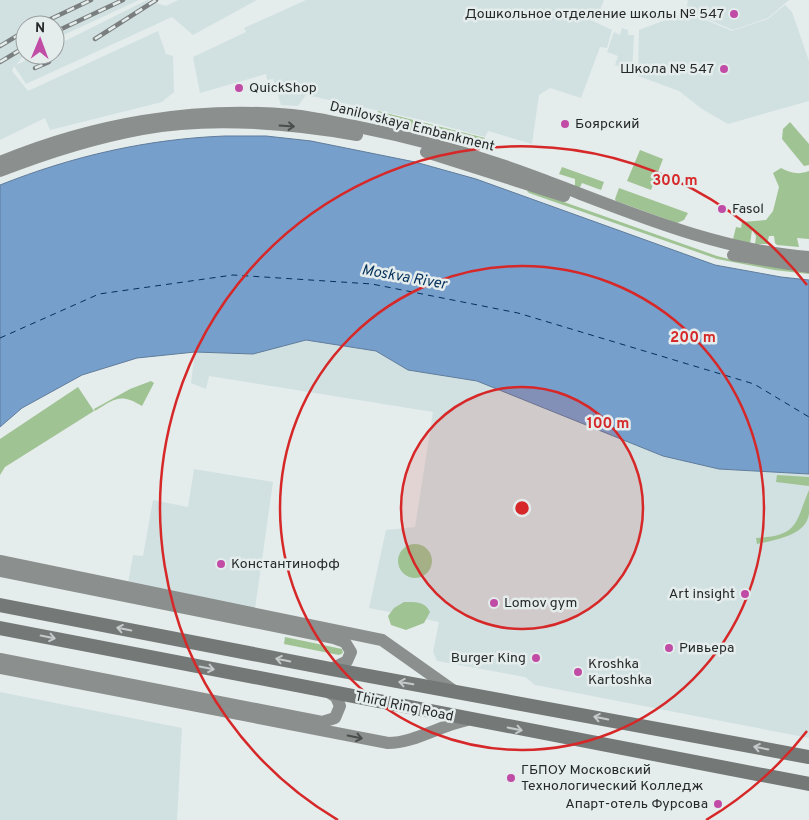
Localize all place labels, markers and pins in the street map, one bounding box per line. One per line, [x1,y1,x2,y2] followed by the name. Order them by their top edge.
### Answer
[465,6,724,23] place label: Дошкольное отделение школы № 547
[728,8,740,20] marker: Дошкольное отделение школы № 547
[620,61,714,78] place label: Школа № 547
[718,63,730,75] marker: Школа № 547
[249,80,317,97] place label: QuickShop
[233,82,245,94] marker: QuickShop
[575,116,640,133] place label: Боярский
[559,118,571,130] marker: Боярский
[732,201,764,218] place label: Fasol
[716,203,728,215] marker: Fasol
[513,499,531,517] centre of rings
[231,556,340,573] place label: Константинофф
[215,558,227,570] marker: Константинофф
[669,586,735,603] place label: Art insight
[739,588,751,600] marker: Art insight
[504,595,577,612] place label: Lomov gym
[488,597,500,609] marker: Lomov gym
[679,640,734,657] place label: Ривьера
[663,642,675,654] marker: Ривьера
[451,650,526,667] place label: Burger King
[530,652,542,664] marker: Burger King
[588,656,652,689] place label: Kroshka Kartoshka
[572,666,584,678] marker: Kroshka Kartoshka
[521,762,703,795] place label: ГБПОУ Московский Технологический Колледж
[505,772,517,784] marker: ГБПОУ Московский Технологический Колледж
[565,796,708,813] place label: Апарт-отель Фурсова
[712,798,724,810] marker: Апарт-отель Фурсова

